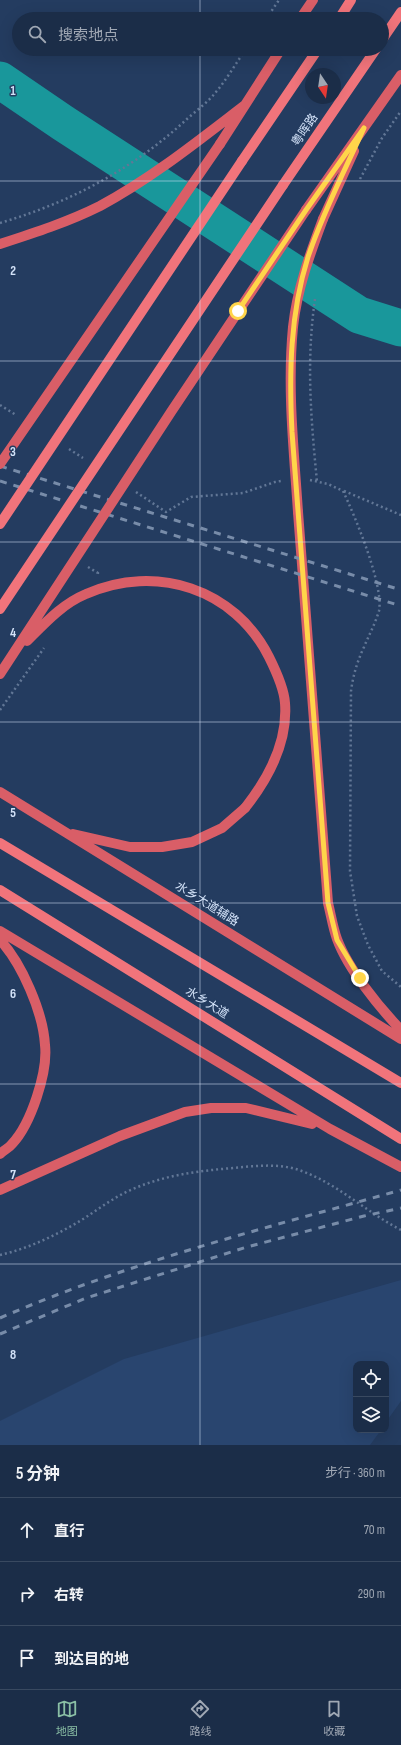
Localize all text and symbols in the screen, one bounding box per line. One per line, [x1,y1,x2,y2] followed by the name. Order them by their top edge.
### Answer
[12,12,389,56] search box
[26,23,48,45] icon: search
[58,26,118,45] text: 搜索地点
[305,68,341,104] north arrow
[10,83,16,99] text: 1
[289,111,321,149] street label: 粤晖路
[10,263,16,279] text: 2
[229,302,247,320] route start
[10,444,16,460] text: 3
[10,625,16,641] text: 4
[10,805,16,821] text: 5
[172,879,242,929] street label: 水乡大道辅路
[351,969,369,987] route end
[183,984,231,1022] street label: 水乡大道
[10,986,16,1002] text: 6
[10,1167,16,1183] text: 7
[10,1347,16,1363] text: 8
[353,1361,389,1433] map controls
[353,1361,389,1397] button: locate
[353,1397,389,1433] button: layers
[16,1464,60,1484] text: 5 分钟
[325,1465,385,1481] text: 步行 · 360 m
[16,1519,38,1541] icon: ahead
[54,1522,84,1541] text: 直行
[364,1522,385,1538] text: 70 m
[16,1583,38,1605] icon: right
[54,1586,84,1605] text: 右转
[358,1586,385,1602] text: 290 m
[16,1647,38,1669] icon: arrive
[54,1650,129,1669] text: 到达目的地
[56,1698,78,1738] tab: 地图
[189,1698,211,1738] tab: 路线
[323,1698,345,1738] tab: 收藏

